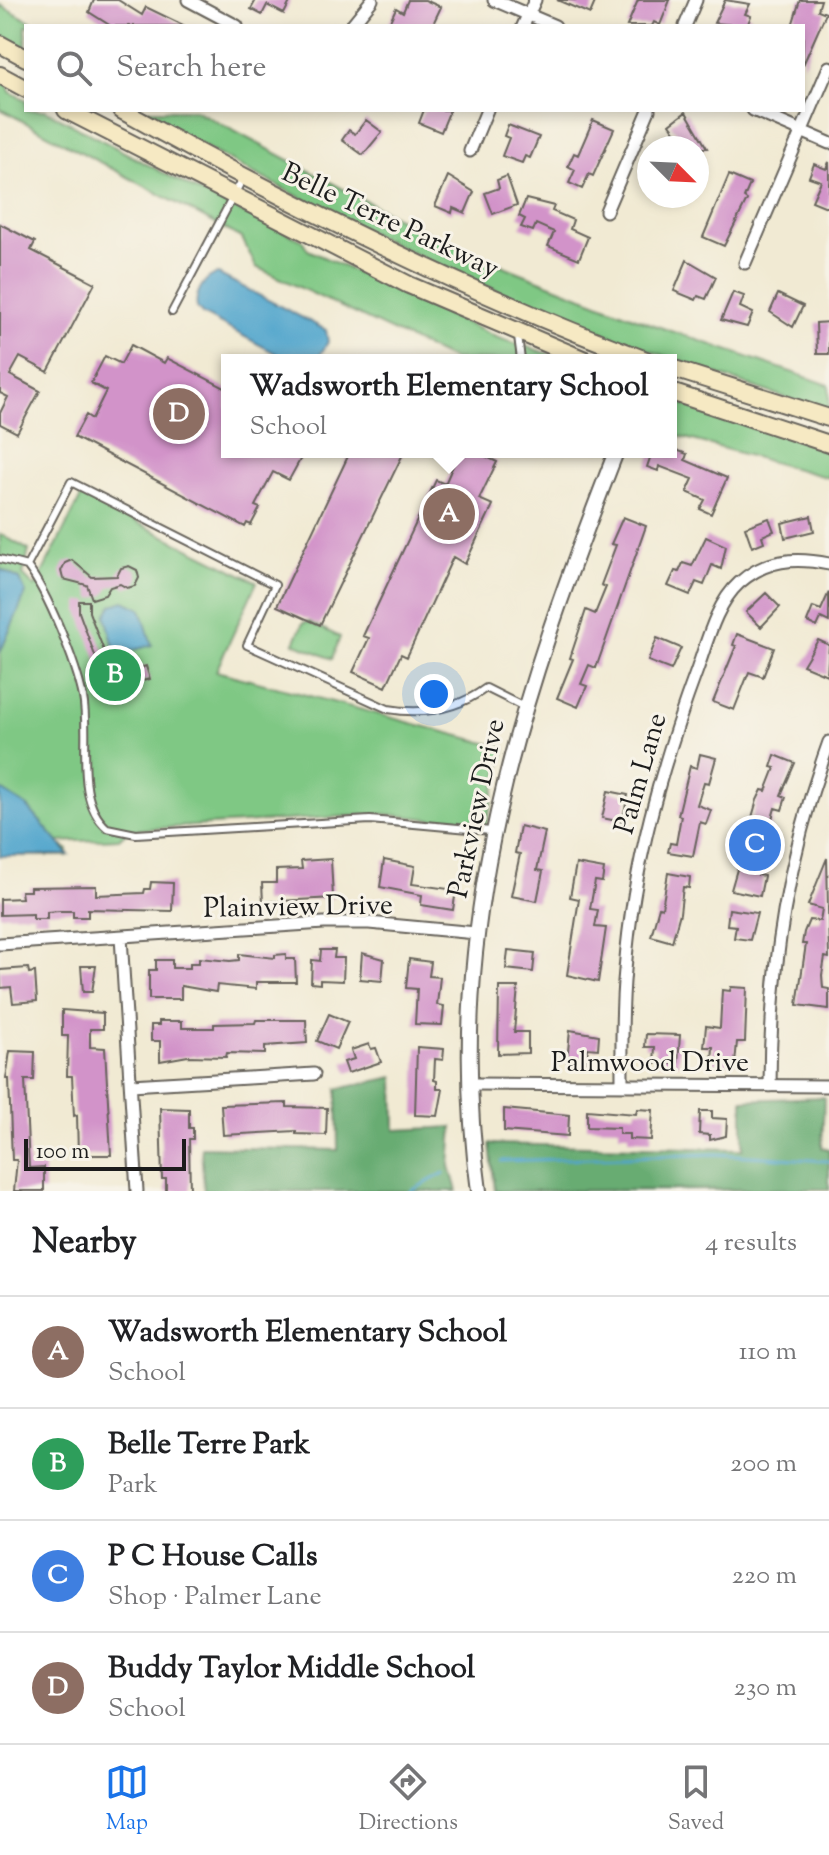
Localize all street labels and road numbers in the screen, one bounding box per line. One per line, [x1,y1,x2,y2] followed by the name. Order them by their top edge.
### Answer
[275,154,505,290] street label: Belle Terre Parkway
[606,709,678,839] street label: Palm Lane
[439,715,516,902] street label: Parkview Drive
[203,886,393,930] street label: Plainview Drive
[551,1044,749,1084] street label: Palmwood Drive

